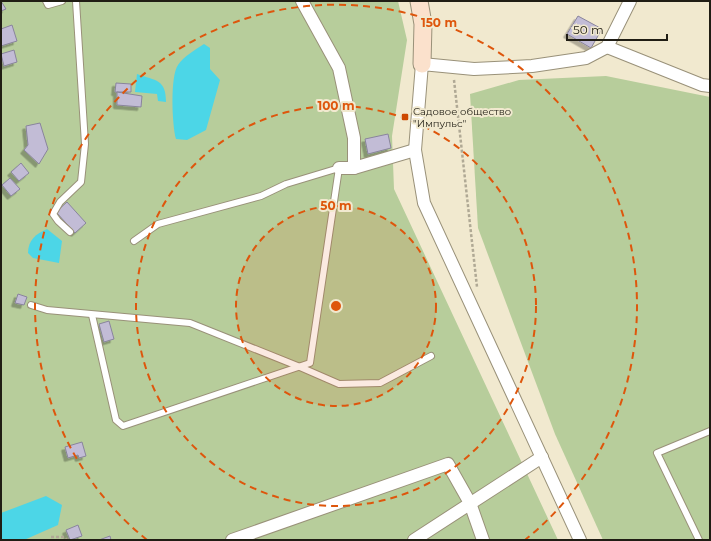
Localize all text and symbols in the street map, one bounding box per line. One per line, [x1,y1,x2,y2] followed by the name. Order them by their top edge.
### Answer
[421,15,457,30] text: 150 m
[567,16,667,42] scale bar
[573,22,604,37] text: 50 m
[318,98,354,113] text: 100 m
[413,105,511,130] place label: Садовое общество "Импульс"
[400,112,410,122] marker: Садовое общество "Импульс"
[320,198,352,213] text: 50 m
[329,299,343,313] centre of rings

